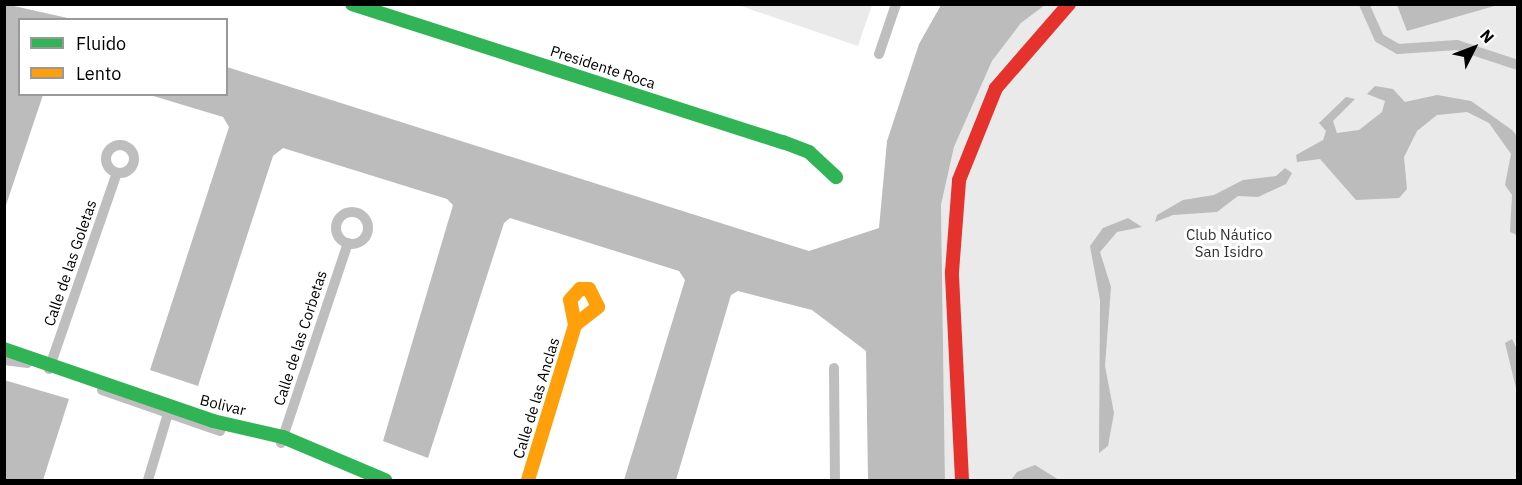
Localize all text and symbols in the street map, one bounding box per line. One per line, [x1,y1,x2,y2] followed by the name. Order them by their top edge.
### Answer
[18,18,228,96] legend
[1444,18,1504,78] north arrow
[1476,25,1499,47] text: N
[76,32,126,55] text: Fluido
[548,42,658,92] street label: Presidente Roca
[76,62,121,85] text: Lento
[40,198,100,328] street label: Calle de las Goletas
[1186,225,1272,260] park label: Club Náutico San Isidro
[270,268,330,408] street label: Calle de las Corbetas
[509,335,563,461] street label: Calle de las Anclas
[198,391,248,419] street label: Bolivar

